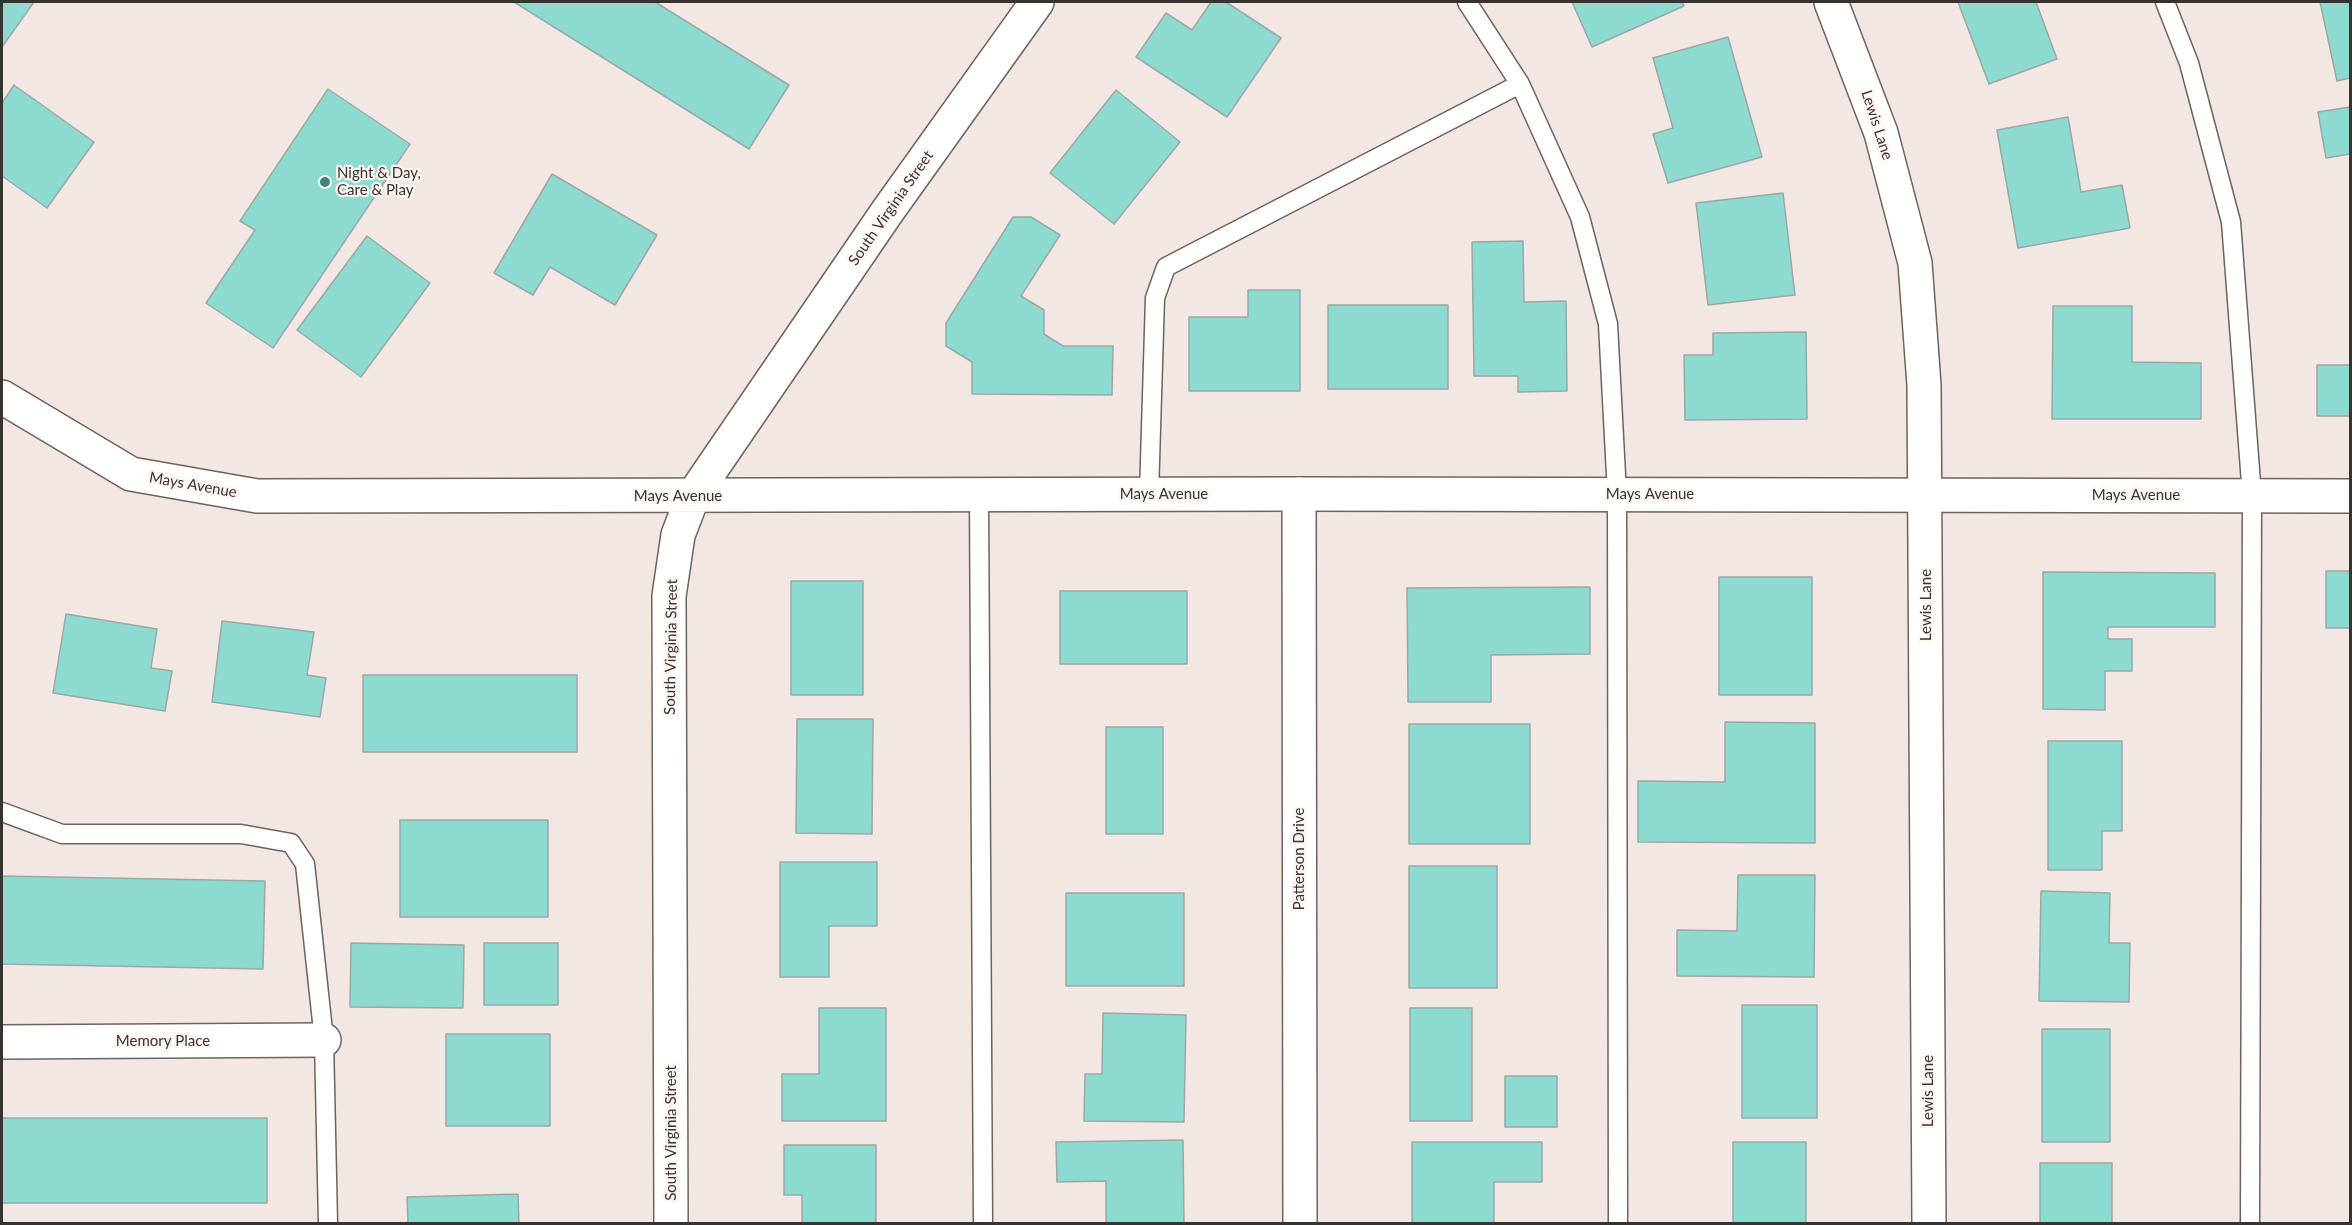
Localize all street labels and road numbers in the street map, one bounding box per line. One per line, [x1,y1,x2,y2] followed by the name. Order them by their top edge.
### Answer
[1857,88,1897,162] street label: Lewis Lane
[845,147,937,269] street label: South Virginia Street
[148,468,238,502] street label: Mays Avenue
[1120,485,1208,503] street label: Mays Avenue
[1606,485,1694,503] street label: Mays Avenue
[2092,486,2180,504] street label: Mays Avenue
[634,487,722,505] street label: Mays Avenue
[1917,569,1935,641] street label: Lewis Lane
[661,579,681,715] street label: South Virginia Street
[1290,808,1308,910] street label: Patterson Drive
[116,1032,210,1050] street label: Memory Place
[1919,1055,1937,1127] street label: Lewis Lane
[662,1065,680,1201] street label: South Virginia Street

